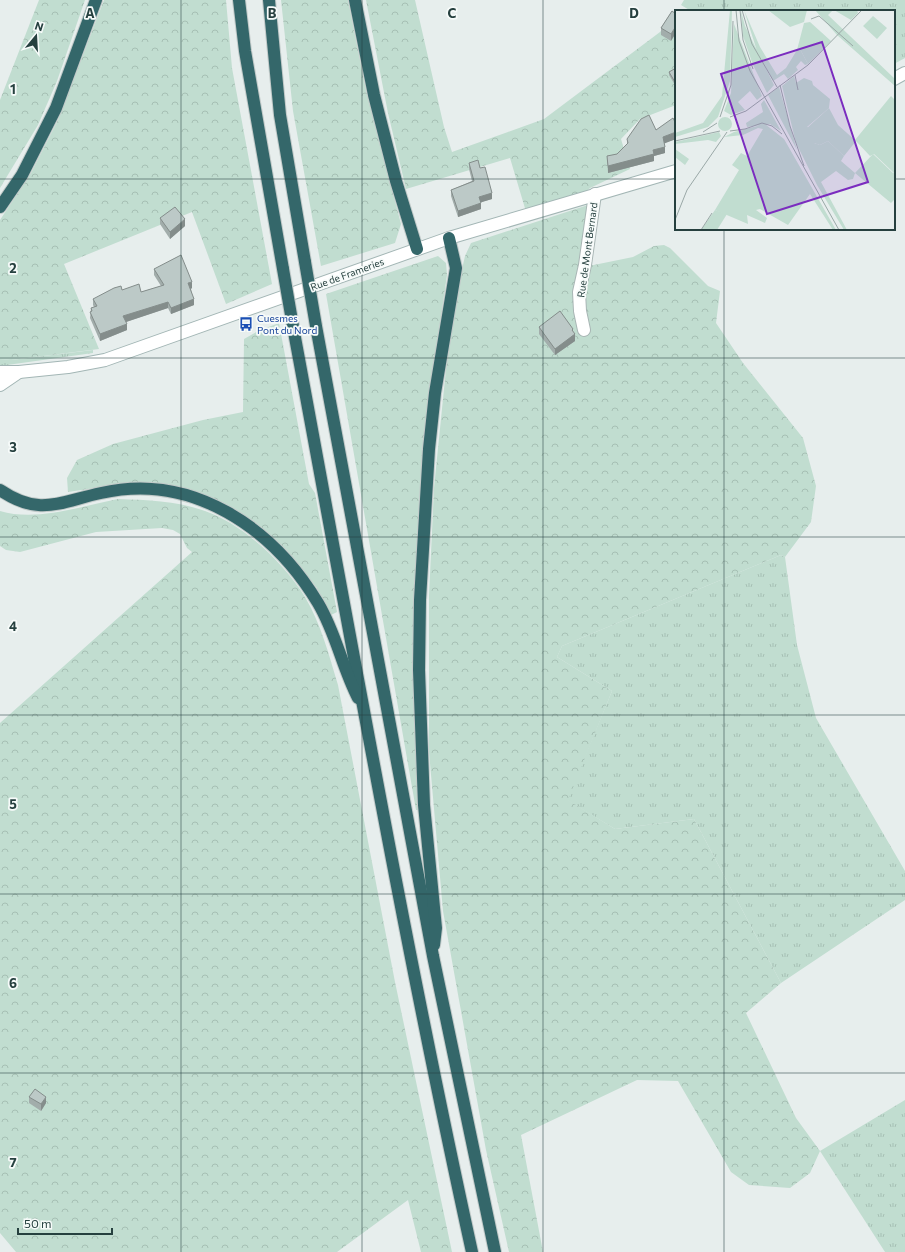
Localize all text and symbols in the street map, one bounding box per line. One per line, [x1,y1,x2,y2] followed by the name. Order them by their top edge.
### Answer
[85,5,95,21] text: A
[268,5,277,21] text: B
[448,5,457,21] text: C
[629,5,639,21] text: D
[675,10,895,230] inset map
[16,16,56,56] north arrow
[33,19,45,33] text: N
[10,81,16,97] text: 1
[574,201,600,298] street label: Rue de Mont Bernard
[309,255,386,293] street label: Rue de Frameries
[9,260,17,276] text: 2
[257,312,317,336] place label: Cuesmes Pont du Nord
[238,316,254,332] bus stop icon: Cuesmes Pont du Nord
[9,439,17,455] text: 3
[9,618,17,634] text: 4
[9,796,17,812] text: 5
[9,975,17,991] text: 6
[9,1154,17,1170] text: 7
[18,1210,112,1236] scale bar
[24,1216,52,1230] text: 50 m

